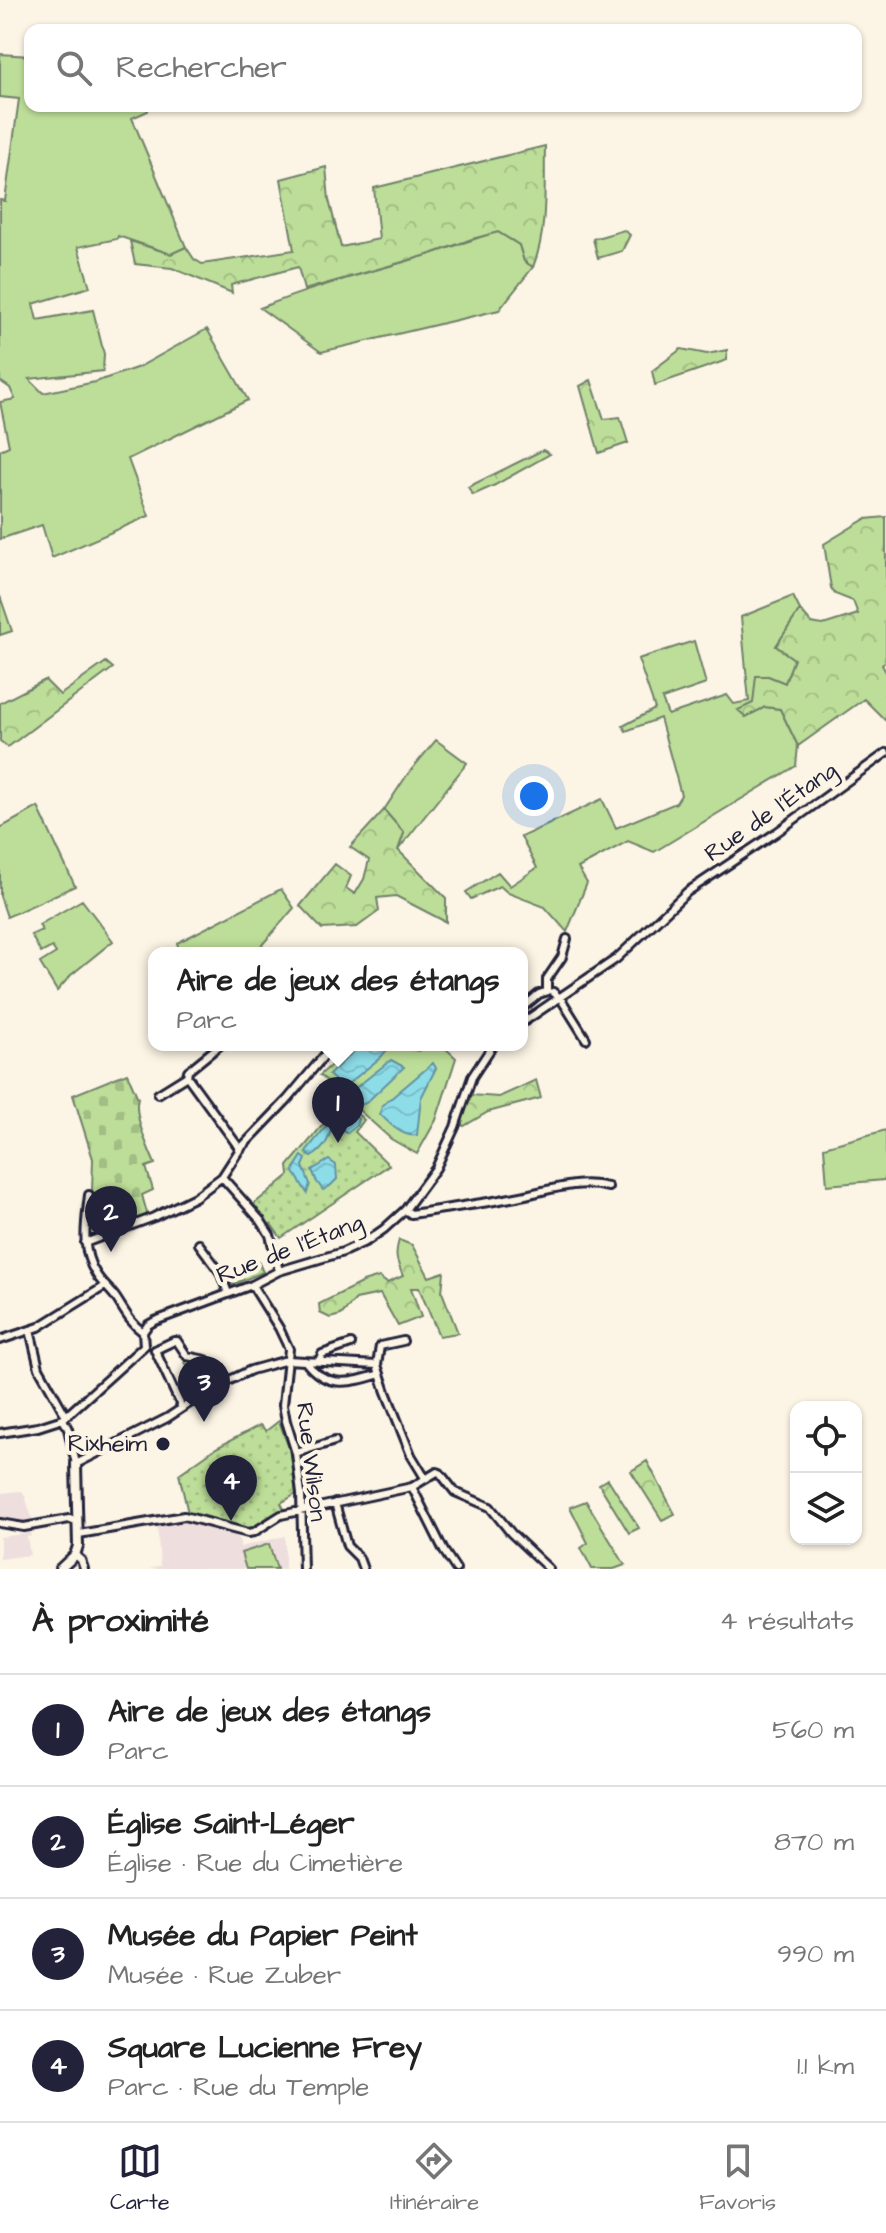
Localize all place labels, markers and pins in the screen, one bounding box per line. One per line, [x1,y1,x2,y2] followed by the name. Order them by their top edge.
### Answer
[312,1077,364,1143] pin: 1
[85,1186,137,1252] pin: 2
[178,1356,230,1422] pin: 3
[68,1427,147,1461] place label: Rixheim
[154,1435,172,1453] marker: Rixheim
[205,1455,257,1521] pin: 4

